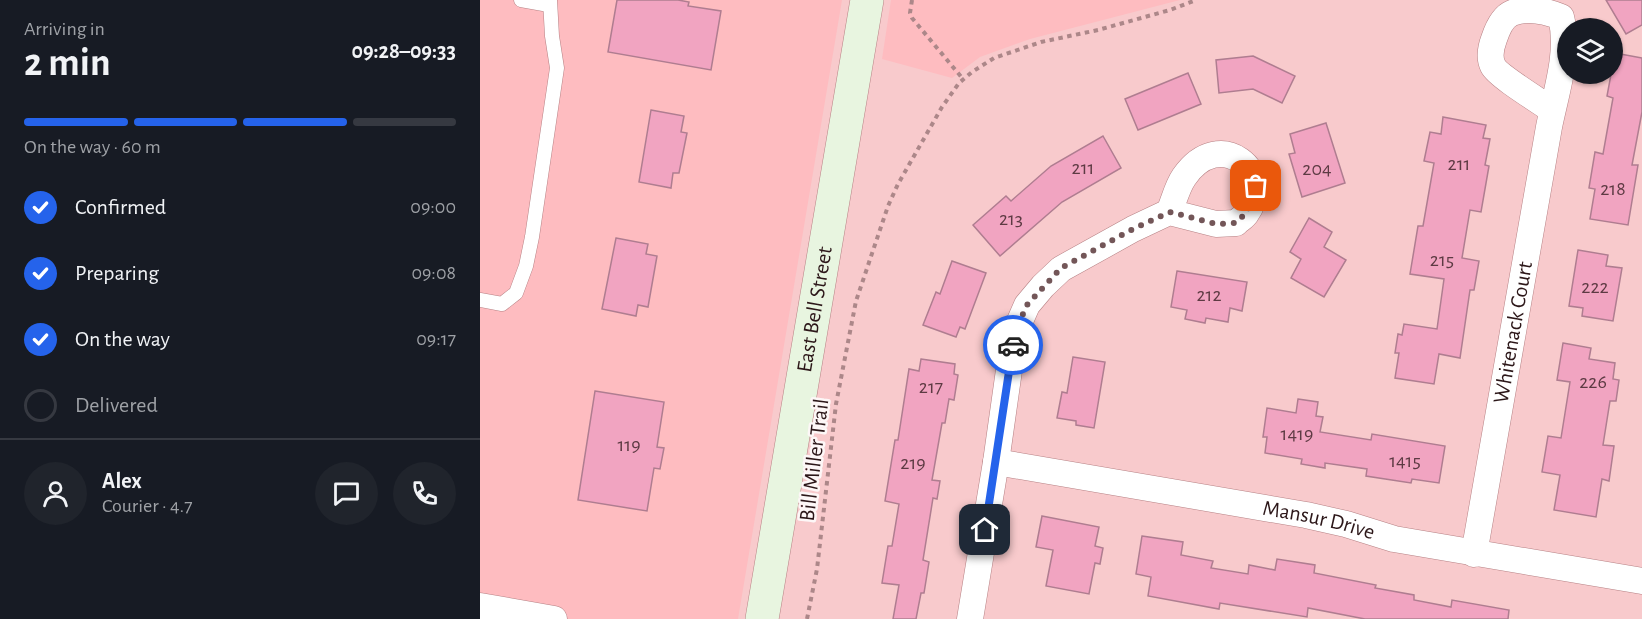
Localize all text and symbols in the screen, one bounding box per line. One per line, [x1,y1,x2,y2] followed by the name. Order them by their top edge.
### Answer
[1557,18,1623,84] map controls
[1557,18,1623,84] button: layers
[24,19,105,39] text: Arriving in
[351,40,456,62] text: 09:28–09:33
[24,44,111,83] text: 2 min
[24,137,161,157] text: On the way · 60 m
[1448,154,1470,174] house number: 211
[1072,158,1094,178] house number: 211
[1302,159,1332,179] house number: 204
[1230,160,1281,211] pin
[1239,169,1272,202] icon: bag
[1600,179,1626,199] house number: 218
[24,191,57,224] icon: check
[75,196,166,218] text: Confirmed
[410,197,456,217] text: 09:00
[999,209,1023,229] house number: 213
[793,245,836,374] street label: East Bell Street
[1430,250,1454,270] house number: 215
[24,257,57,290] icon: check
[1490,260,1536,405] street label: Whitenack Court
[75,262,159,284] text: Preparing
[411,263,456,283] text: 09:08
[1581,277,1609,297] house number: 222
[1196,285,1222,305] house number: 212
[983,315,1043,375] courier
[24,323,57,356] icon: check
[75,328,170,350] text: On the way
[416,329,456,349] text: 09:17
[997,329,1030,362] icon: car
[1579,372,1607,392] house number: 226
[919,377,943,397] house number: 217
[75,394,158,416] text: Delivered
[796,397,832,523] street label: Bill Miller Trail
[1281,424,1313,444] house number: 1419
[617,435,641,455] house number: 119
[1389,451,1421,471] house number: 1415
[900,453,926,473] house number: 219
[24,462,87,525] button: person
[315,462,378,525] button: chat
[393,462,456,525] button: phone
[102,470,142,492] text: Alex
[102,496,193,516] text: Courier · 4.7
[1261,497,1378,543] street label: Mansur Drive
[959,504,1010,555] pin
[968,513,1001,546] icon: home

